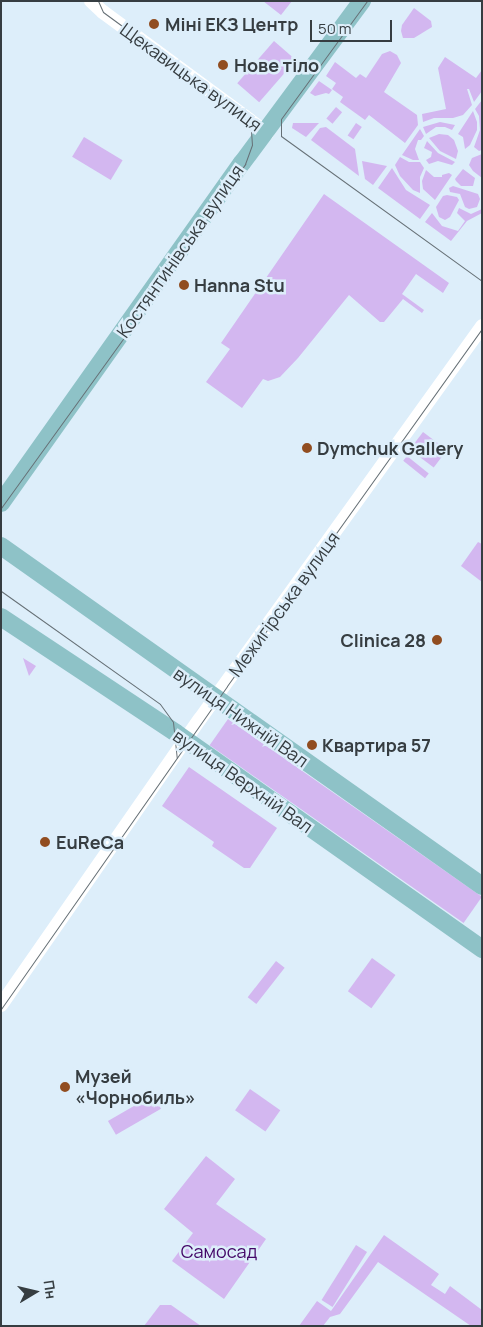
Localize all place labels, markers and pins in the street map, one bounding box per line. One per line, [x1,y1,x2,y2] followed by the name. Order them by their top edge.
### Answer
[165,13,298,35] place label: Міні ЕКЗ Центр
[147,17,161,31] marker: Міні ЕКЗ Центр
[234,54,319,76] place label: Нове тіло
[216,58,230,72] marker: Нове тіло
[194,274,285,296] place label: Hanna Stu
[178,279,190,291] marker: Hanna Stu
[317,437,463,459] place label: Dymchuk Gallery
[301,442,313,454] marker: Dymchuk Gallery
[340,629,426,651] place label: Clinica 28
[430,633,444,647] marker: Clinica 28
[322,734,431,756] place label: Квартира 57
[306,739,318,751] marker: Квартира 57
[56,831,124,853] place label: EuReCa
[38,835,52,849] marker: EuReCa
[75,1066,196,1108] place label: Музей «Чорнобиль»
[59,1081,71,1093] marker: Музей «Чорнобиль»

